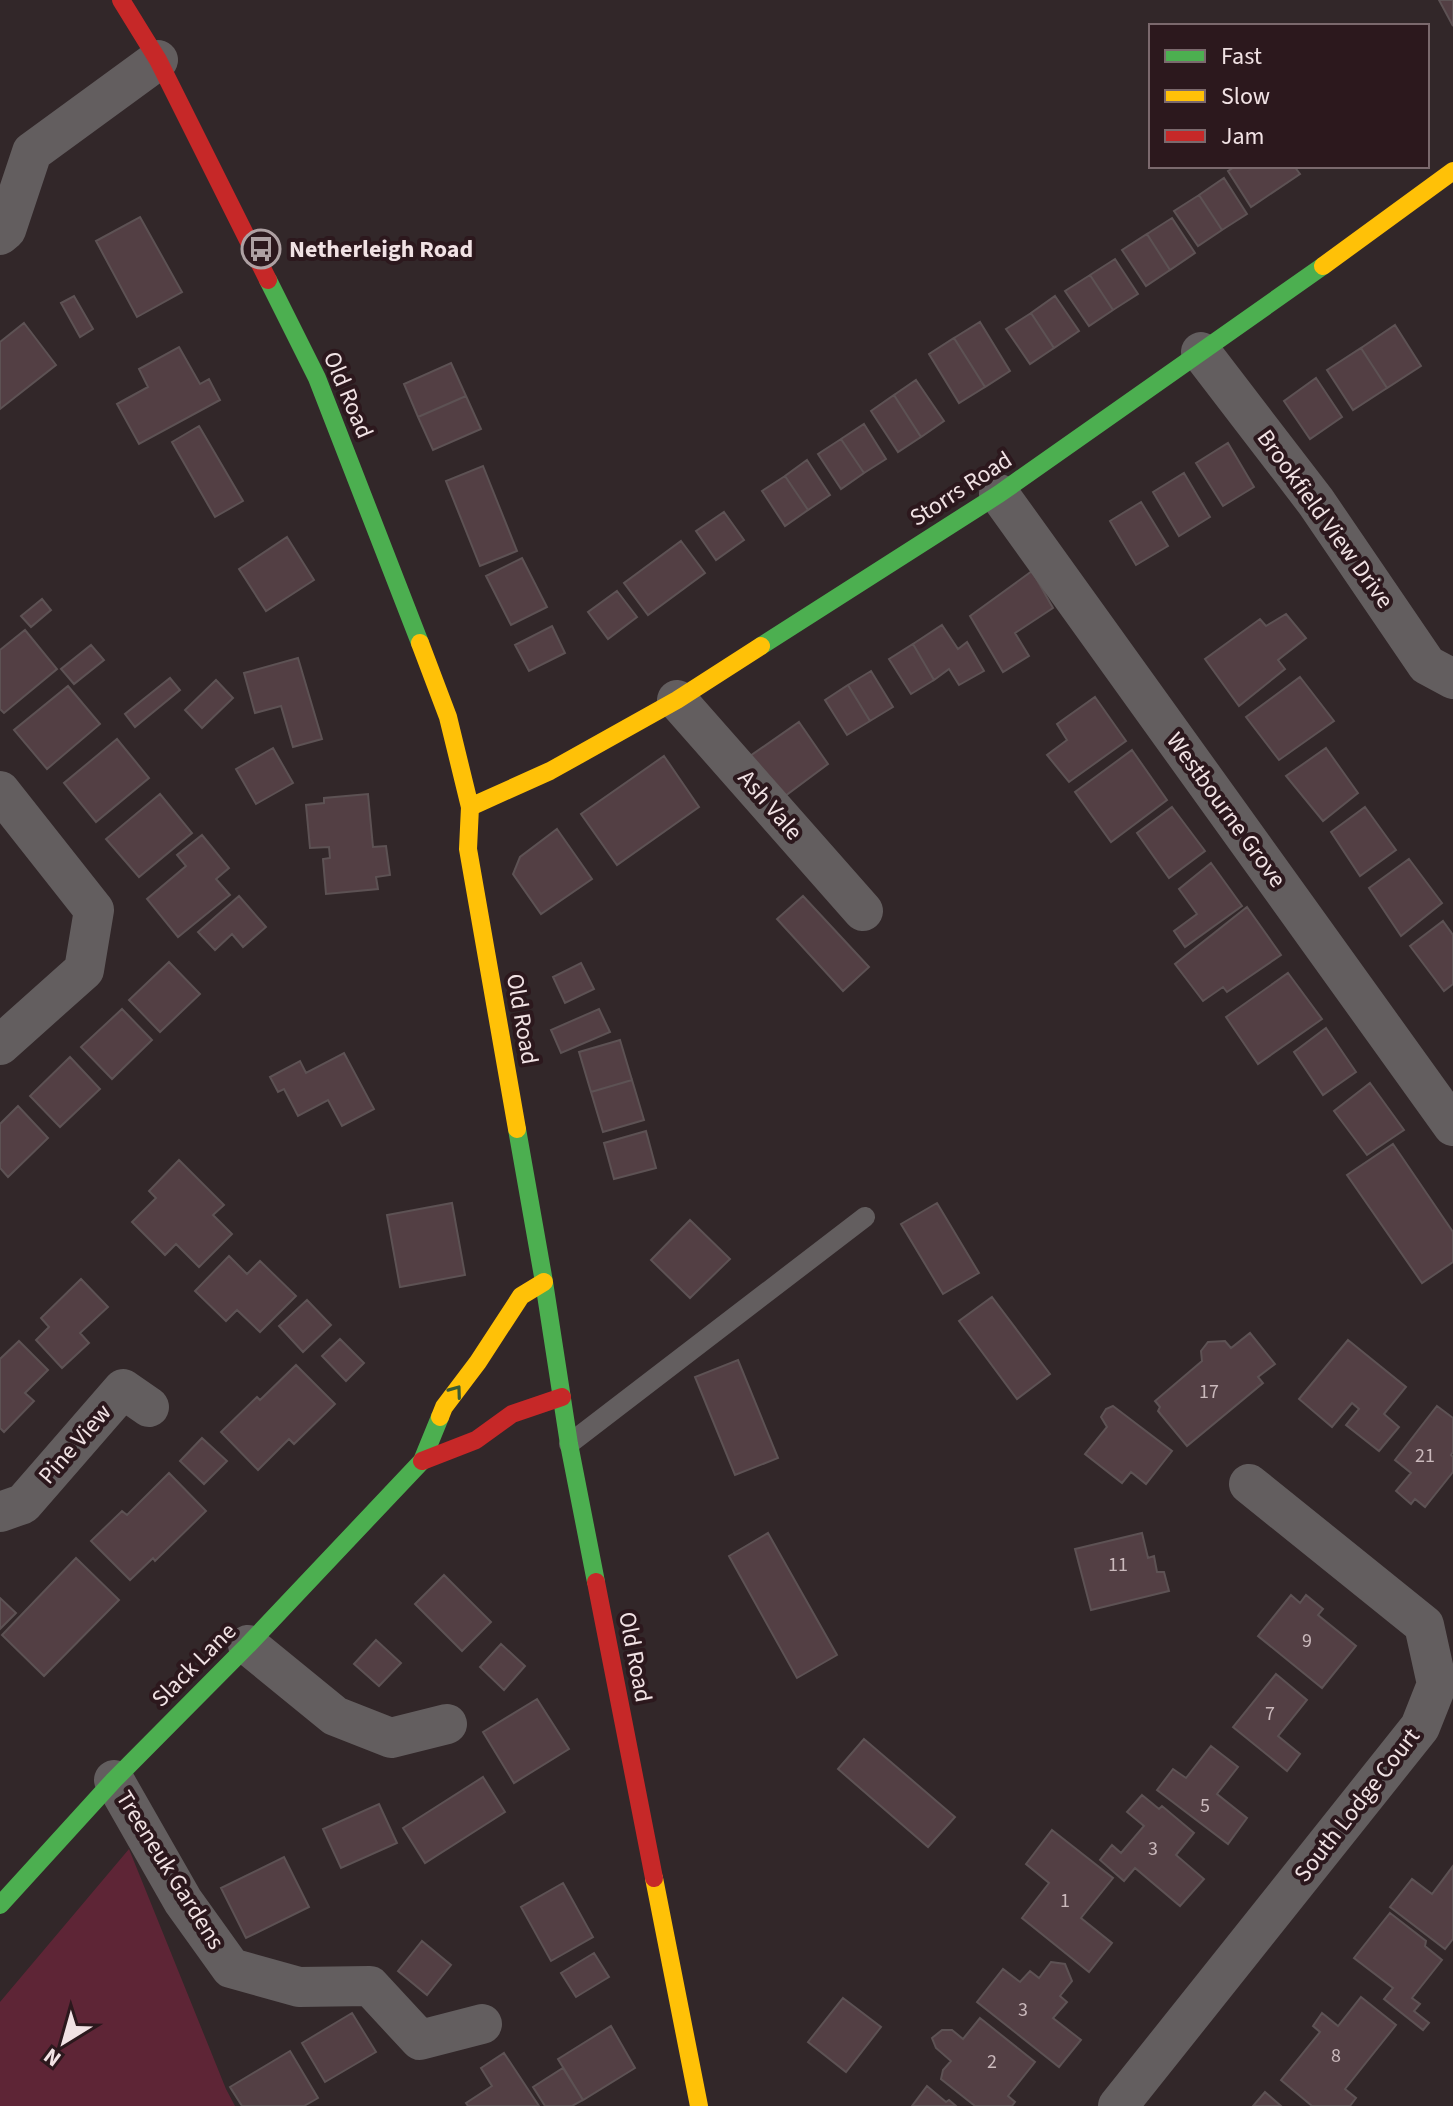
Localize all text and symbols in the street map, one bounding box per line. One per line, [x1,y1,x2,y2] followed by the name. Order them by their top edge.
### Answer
[1149,24,1429,168] legend
[1221,39,1262,74] text: Fast
[1221,79,1270,114] text: Slow
[1221,119,1265,154] text: Jam
[240,228,282,270] bus stop icon: Netherleigh Road
[289,232,473,267] place label: Netherleigh Road
[314,346,382,444] street label: Old Road
[1248,422,1402,616] street label: Brookfield View Drive
[903,443,1019,535] street label: Storrs Road
[1158,725,1294,895] street label: Westbourne Grove
[729,762,811,848] street label: Ash Vale
[497,971,547,1067] street label: Old Road
[1199,1378,1219,1406] house number: 17
[447,1385,461,1400] one-way arrow
[30,1396,120,1492] street label: Pine View
[1415,1442,1435,1470] house number: 21
[1108,1551,1128,1579] house number: 11
[609,1609,661,1705] street label: Old Road
[144,1615,244,1715] street label: Slack Lane
[1302,1627,1312,1655] house number: 9
[1265,1700,1275,1728] house number: 7
[1286,1720,1428,1890] street label: South Lodge Court
[107,1784,233,1956] street label: Treeneuk Gardens
[1200,1792,1210,1820] house number: 5
[1148,1835,1158,1863] house number: 3
[1060,1887,1070,1915] house number: 1
[1018,1996,1028,2024] house number: 3
[24,2002,104,2082] north arrow
[37,2040,68,2074] text: N
[1331,2042,1341,2070] house number: 8
[987,2048,997,2076] house number: 2

